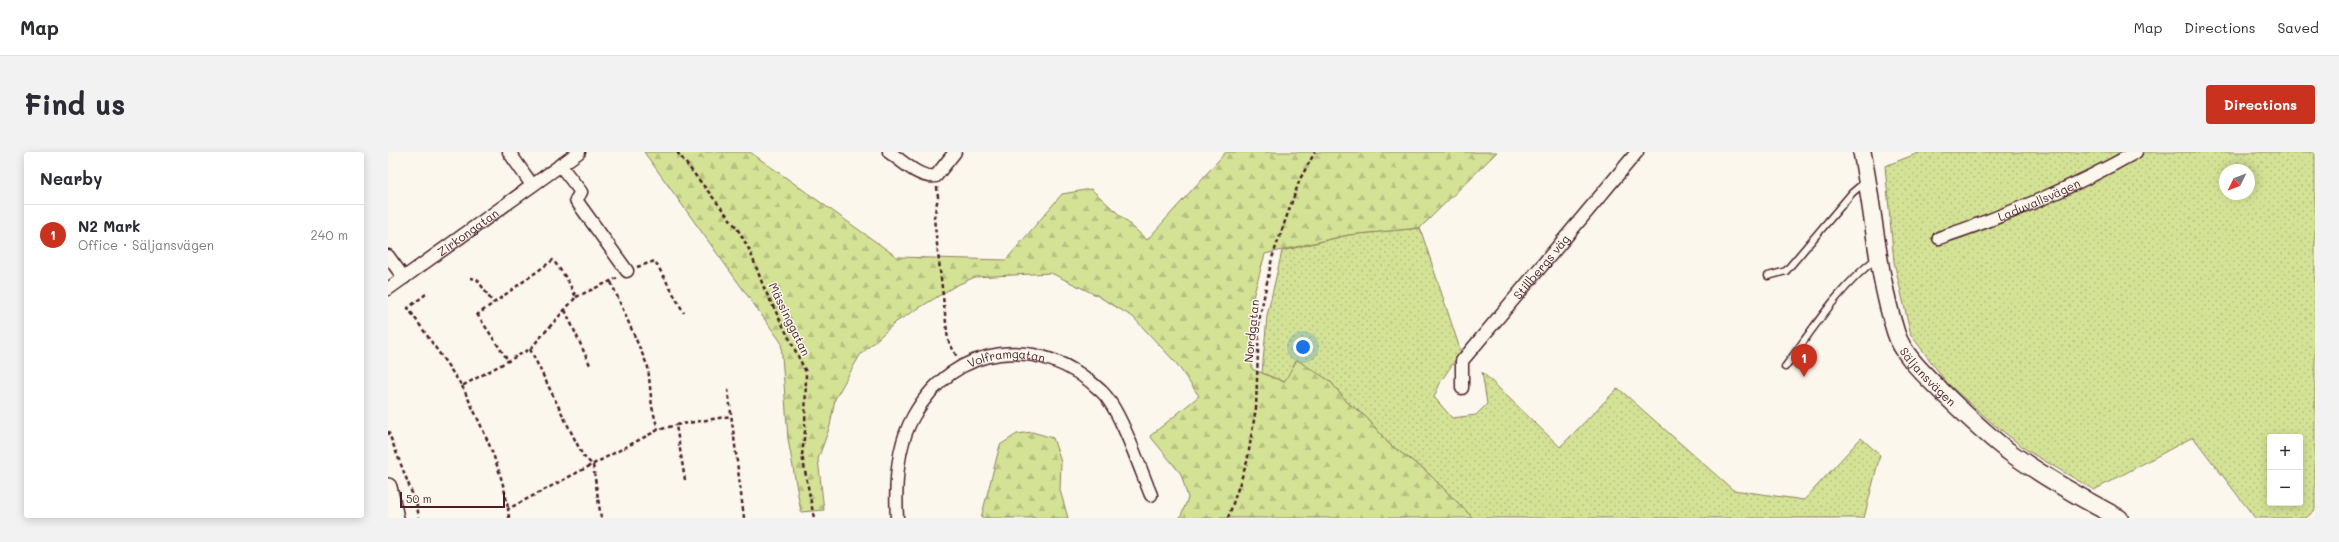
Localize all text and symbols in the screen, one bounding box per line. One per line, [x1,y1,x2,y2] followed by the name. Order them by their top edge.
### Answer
[20,15,59,40] text: Map
[2134,18,2162,37] text: Map
[2184,18,2255,37] text: Directions
[2277,18,2319,37] text: Saved
[2206,85,2315,124] button: Directions
[24,86,125,122] text: Find us
[2219,164,2255,200] north arrow
[40,167,102,189] text: Nearby
[1995,174,2083,224] street label: Laduvallsvägen
[434,204,501,259] street label: Zirkongatan
[78,216,140,236] text: N2 Mark
[50,226,56,243] text: 1
[311,226,348,243] text: 240 m
[1509,231,1573,302] street label: Stillbergs väg
[78,236,214,253] text: Office · Säljansvägen
[765,280,815,358] street label: Mässinggatan
[1240,299,1262,363] street label: Nordgatan
[1293,337,1313,357] your location
[1791,344,1817,377] pin: 1
[1896,344,1960,409] street label: Säljansvägen
[965,345,1047,371] street label: Volframgatan
[2267,434,2303,506] map controls
[2267,434,2303,470] button: +
[2267,470,2303,506] button: −
[400,490,505,509] scale bar
[406,491,432,506] text: 50 m

